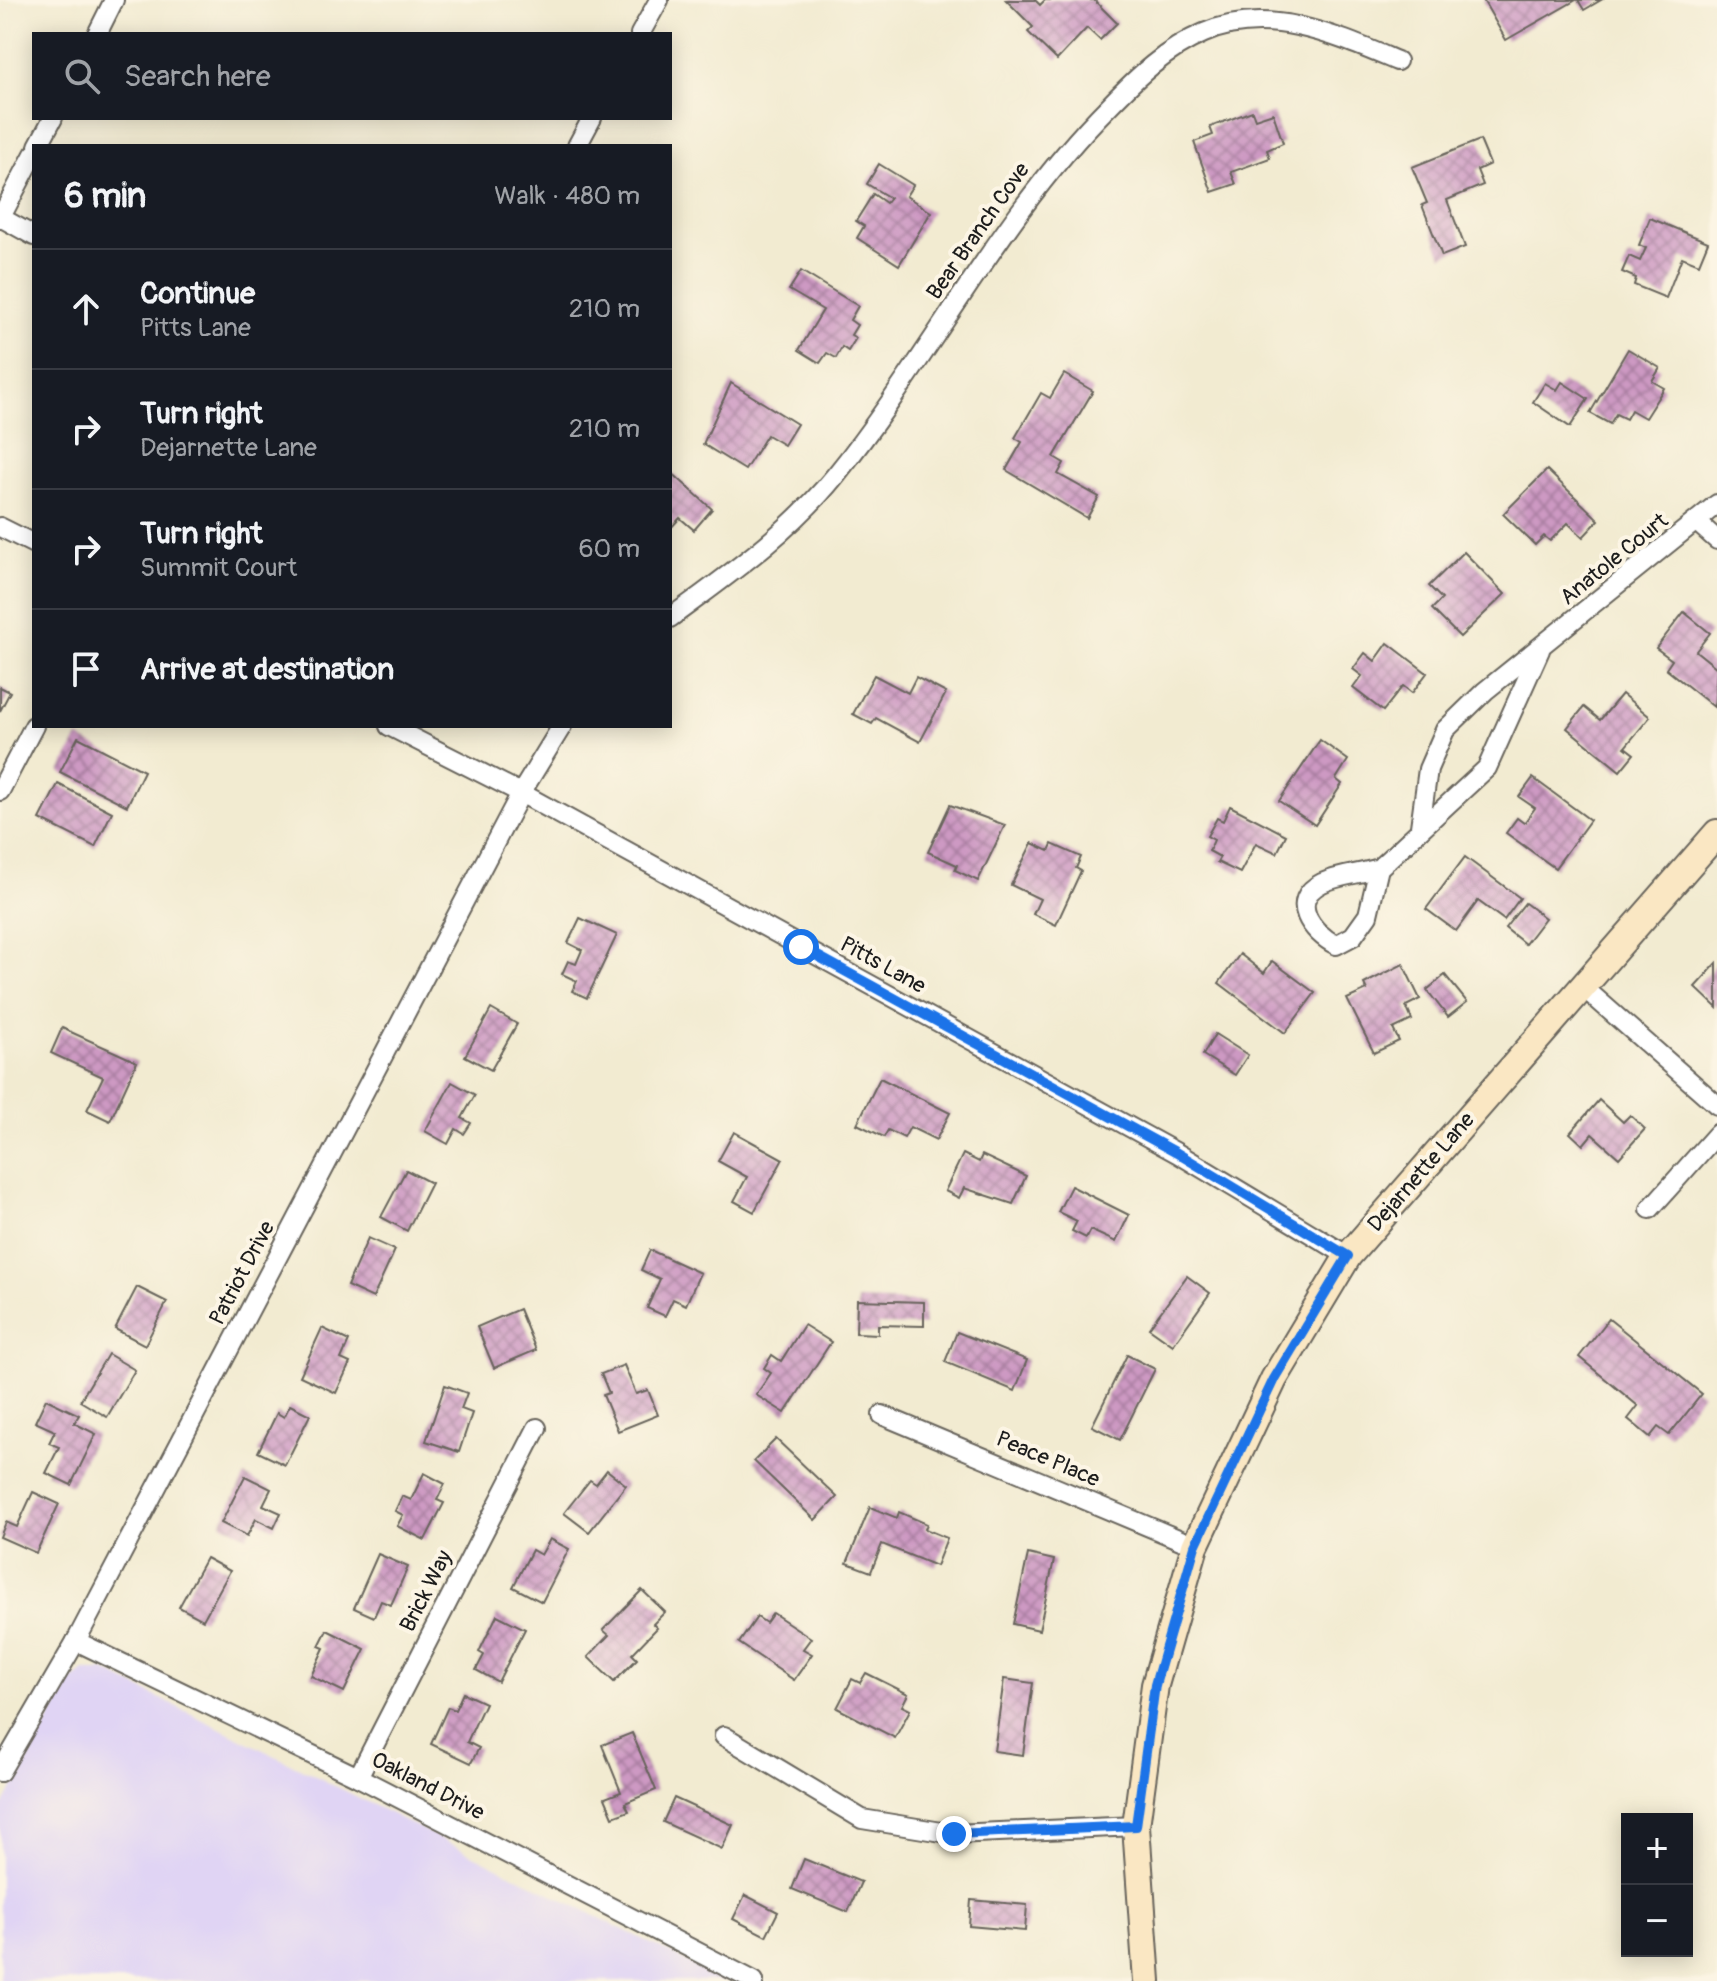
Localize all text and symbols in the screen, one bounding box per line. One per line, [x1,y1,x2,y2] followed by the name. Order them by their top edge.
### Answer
[32,32,672,120] search box
[60,54,104,98] icon: search
[124,58,271,95] text: Search here
[920,157,1036,305] street label: Bear Branch Cove
[64,175,146,218] text: 6 min
[494,180,640,212] text: Walk · 480 m
[140,275,255,312] text: Continue
[64,287,108,331] icon: ahead
[569,293,640,325] text: 210 m
[140,312,251,344] text: Pitts Lane
[140,395,263,432] text: Turn right
[64,407,108,451] icon: right
[569,413,640,445] text: 210 m
[140,432,317,464] text: Dejarnette Lane
[1554,507,1674,611] street label: Anatole Court
[140,515,263,552] text: Turn right
[64,527,108,571] icon: right
[578,533,640,565] text: 60 m
[140,552,297,584] text: Summit Court
[64,647,108,691] icon: arrive
[140,651,394,688] text: Arrive at destination
[783,929,819,965] route start
[835,930,931,1000] street label: Pitts Lane
[1361,1106,1481,1238] street label: Dejarnette Lane
[203,1216,281,1330] street label: Patriot Drive
[992,1425,1104,1493] street label: Peace Place
[394,1546,458,1636] street label: Brick Way
[367,1746,489,1826] street label: Oakland Drive
[1621,1813,1693,1957] map controls
[1621,1813,1693,1885] button: +
[936,1816,972,1852] route end
[1621,1885,1693,1957] button: −

